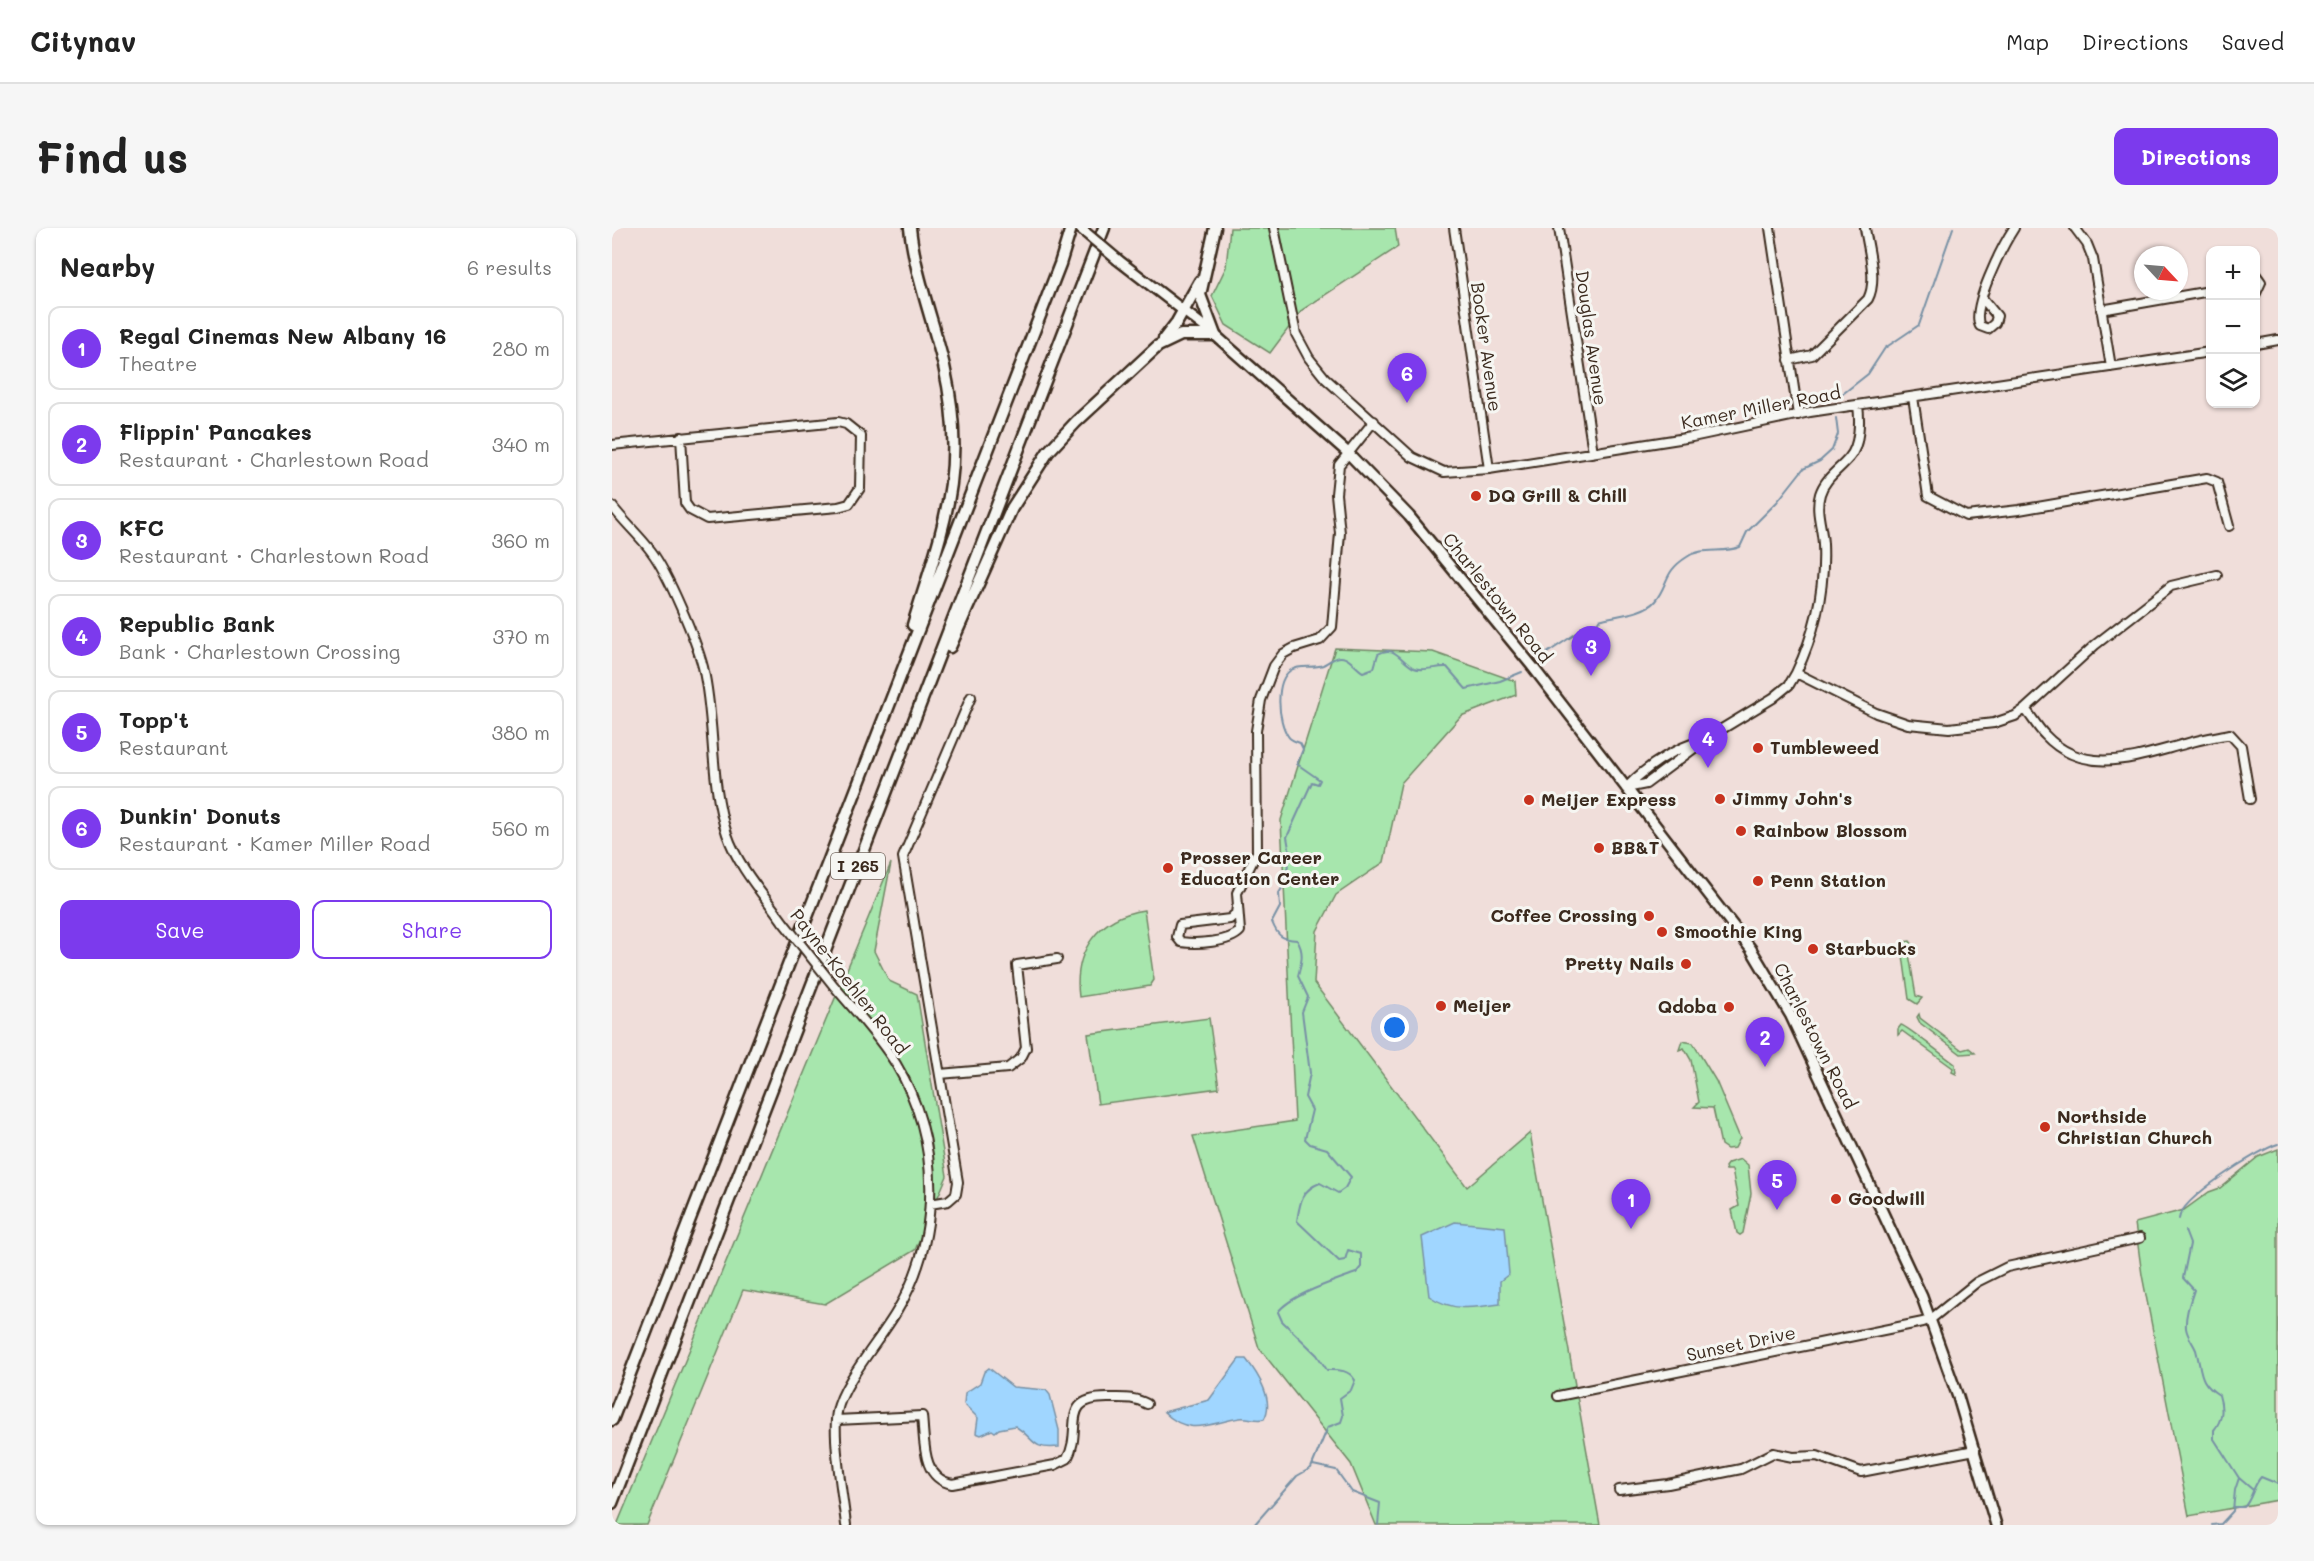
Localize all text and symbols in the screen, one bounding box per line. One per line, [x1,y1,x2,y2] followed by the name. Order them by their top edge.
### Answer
[30,23,136,59] text: Citynav
[2006,28,2049,55] text: Map
[2082,28,2189,55] text: Directions
[2222,28,2284,55] text: Saved
[2114,128,2278,185] button: Directions
[36,129,188,184] text: Find us
[2134,246,2188,300] north arrow
[2206,246,2260,408] map controls
[2206,246,2260,300] button: +
[60,250,155,284] text: Nearby
[467,254,552,280] text: 6 results
[1571,269,1613,407] street label: Douglas Avenue
[1466,281,1508,413] street label: Booker Avenue
[2206,300,2260,354] button: −
[119,321,446,350] text: Regal Cinemas New Albany 16
[77,335,86,361] text: 1
[492,335,550,361] text: 280 m
[119,350,197,376] text: Theatre
[1388,354,1426,403] pin: 6
[2206,354,2260,408] button: layers
[1679,380,1843,434] street label: Kamer Miller Road
[119,417,312,446] text: Flippin' Pancakes
[76,431,87,457] text: 2
[492,431,550,457] text: 340 m
[119,446,429,472] text: Restaurant · Charlestown Road
[1488,483,1627,507] place label: DQ Grill & Chill
[1469,489,1483,503] marker: DQ Grill & Chill
[119,513,164,542] text: KFC
[76,527,88,553] text: 3
[492,527,550,553] text: 360 m
[1438,527,1558,667] street label: Charlestown Road
[119,542,429,568] text: Restaurant · Charlestown Road
[119,609,275,638] text: Republic Bank
[75,623,88,649] text: 4
[492,623,550,649] text: 370 m
[1572,626,1610,676] pin: 3
[119,638,400,664] text: Bank · Charlestown Crossing
[119,705,189,734] text: Topp't
[1688,718,1728,768] pin: 4
[76,719,87,745] text: 5
[492,719,550,745] text: 380 m
[119,734,229,760] text: Restaurant
[1770,735,1879,759] place label: Tumbleweed
[1751,741,1765,755] marker: Tumbleweed
[1732,786,1852,810] place label: Jimmy John's
[1541,787,1676,811] place label: Meijer Express
[1713,792,1727,806] marker: Jimmy John's
[1522,793,1536,807] marker: Meijer Express
[119,801,281,830] text: Dunkin' Donuts
[75,815,88,841] text: 6
[492,815,550,841] text: 560 m
[1753,818,1907,842] place label: Rainbow Blossom
[1734,824,1748,838] marker: Rainbow Blossom
[119,830,430,856] text: Restaurant · Kamer Miller Road
[1611,835,1660,859] place label: BB&T
[1592,841,1606,855] marker: BB&T
[1180,845,1339,890] place label: Prosser Career Education Center
[831,853,885,879] road number: I 265
[1161,861,1175,875] marker: Prosser Career Education Center
[1770,868,1886,892] place label: Penn Station
[1751,874,1765,888] marker: Penn Station
[60,900,300,959] button: Save
[312,900,552,959] button: Share
[1490,903,1637,927] place label: Coffee Crossing
[785,904,914,1059] street label: Payne-Koehler Road
[1642,909,1656,923] marker: Coffee Crossing
[1674,919,1802,943] place label: Smoothie King
[1655,925,1669,939] marker: Smoothie King
[1825,936,1916,960] place label: Starbucks
[1806,942,1820,956] marker: Starbucks
[1565,951,1674,975] place label: Pretty Nails
[1679,957,1693,971] marker: Pretty Nails
[1769,958,1863,1113] street label: Charlestown Road
[1453,993,1511,1017] place label: Meijer
[1658,994,1717,1018] place label: Qdoba
[1434,999,1448,1013] marker: Meijer
[1722,1000,1736,1014] marker: Qdoba
[1380,1013,1409,1042] your location
[1746,1018,1784,1067] pin: 2
[2057,1104,2212,1149] place label: Northside Christian Church
[2038,1120,2052,1134] marker: Northside Christian Church
[1758,1160,1796,1210] pin: 5
[1612,1180,1650,1229] pin: 1
[1848,1186,1925,1210] place label: Goodwill
[1829,1192,1843,1206] marker: Goodwill
[1684,1320,1798,1366] street label: Sunset Drive

